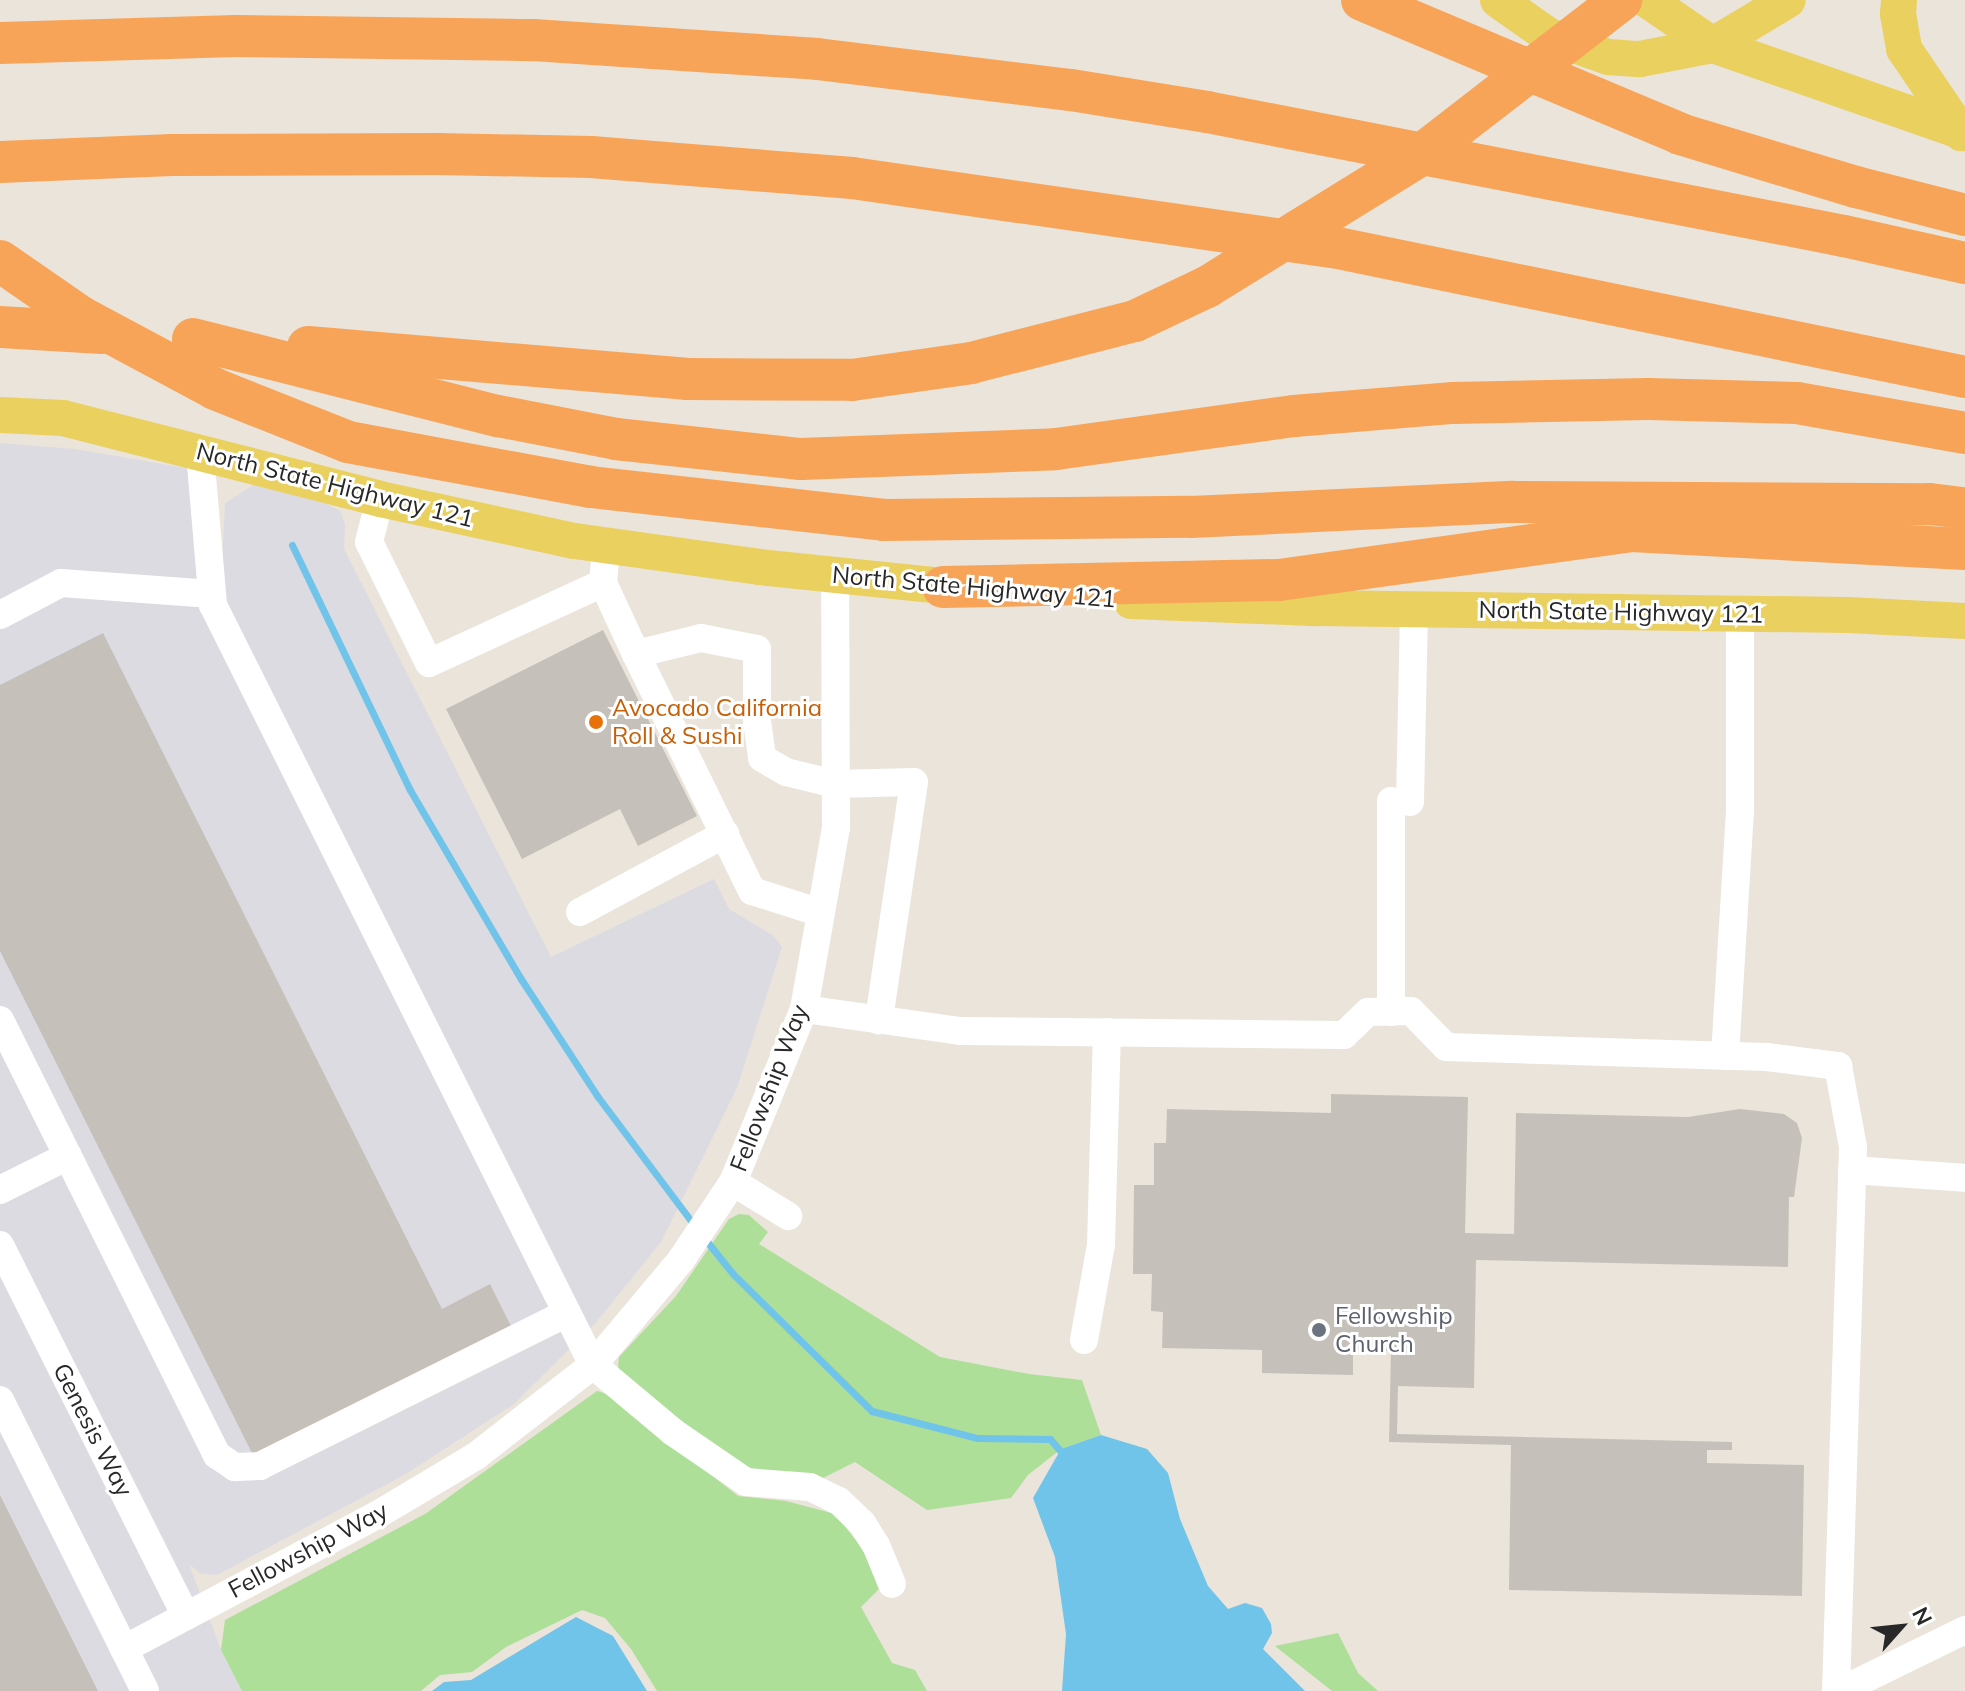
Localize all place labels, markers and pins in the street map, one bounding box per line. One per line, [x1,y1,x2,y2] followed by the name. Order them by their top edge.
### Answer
[612,694,822,750] place label: Avocado California Roll & Sushi
[587,713,605,731] marker: Avocado California Roll & Sushi
[1335,1302,1453,1358] place label: Fellowship Church
[1310,1321,1328,1339] marker: Fellowship Church

